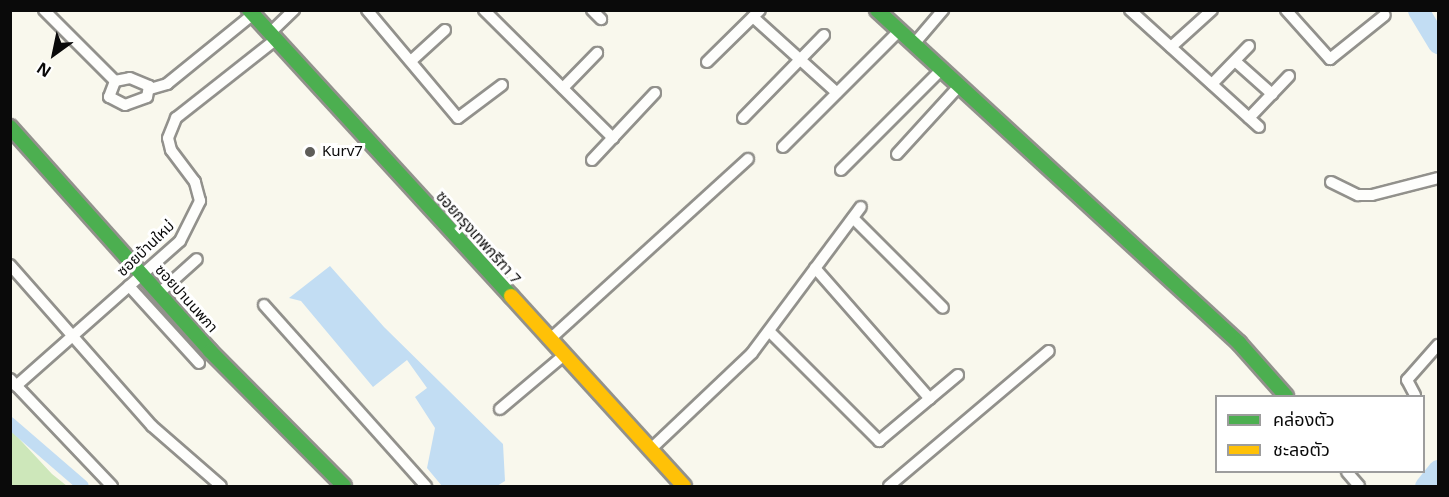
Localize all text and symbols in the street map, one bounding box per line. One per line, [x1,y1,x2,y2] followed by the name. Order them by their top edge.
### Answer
[24,24,84,84] north arrow
[32,55,56,83] text: N
[322,143,363,161] place label: Kurv7
[303,145,317,159] marker: Kurv7
[432,188,524,288] street label: ซอยกรุงเทพกรีฑา 7
[114,217,178,281] street label: ซอยบ้านใหม่
[151,261,221,337] street label: ซอยปานนพภา
[1215,395,1425,473] legend
[1273,407,1335,434] text: คล่องตัว
[1273,437,1330,464] text: ชะลอตัว

